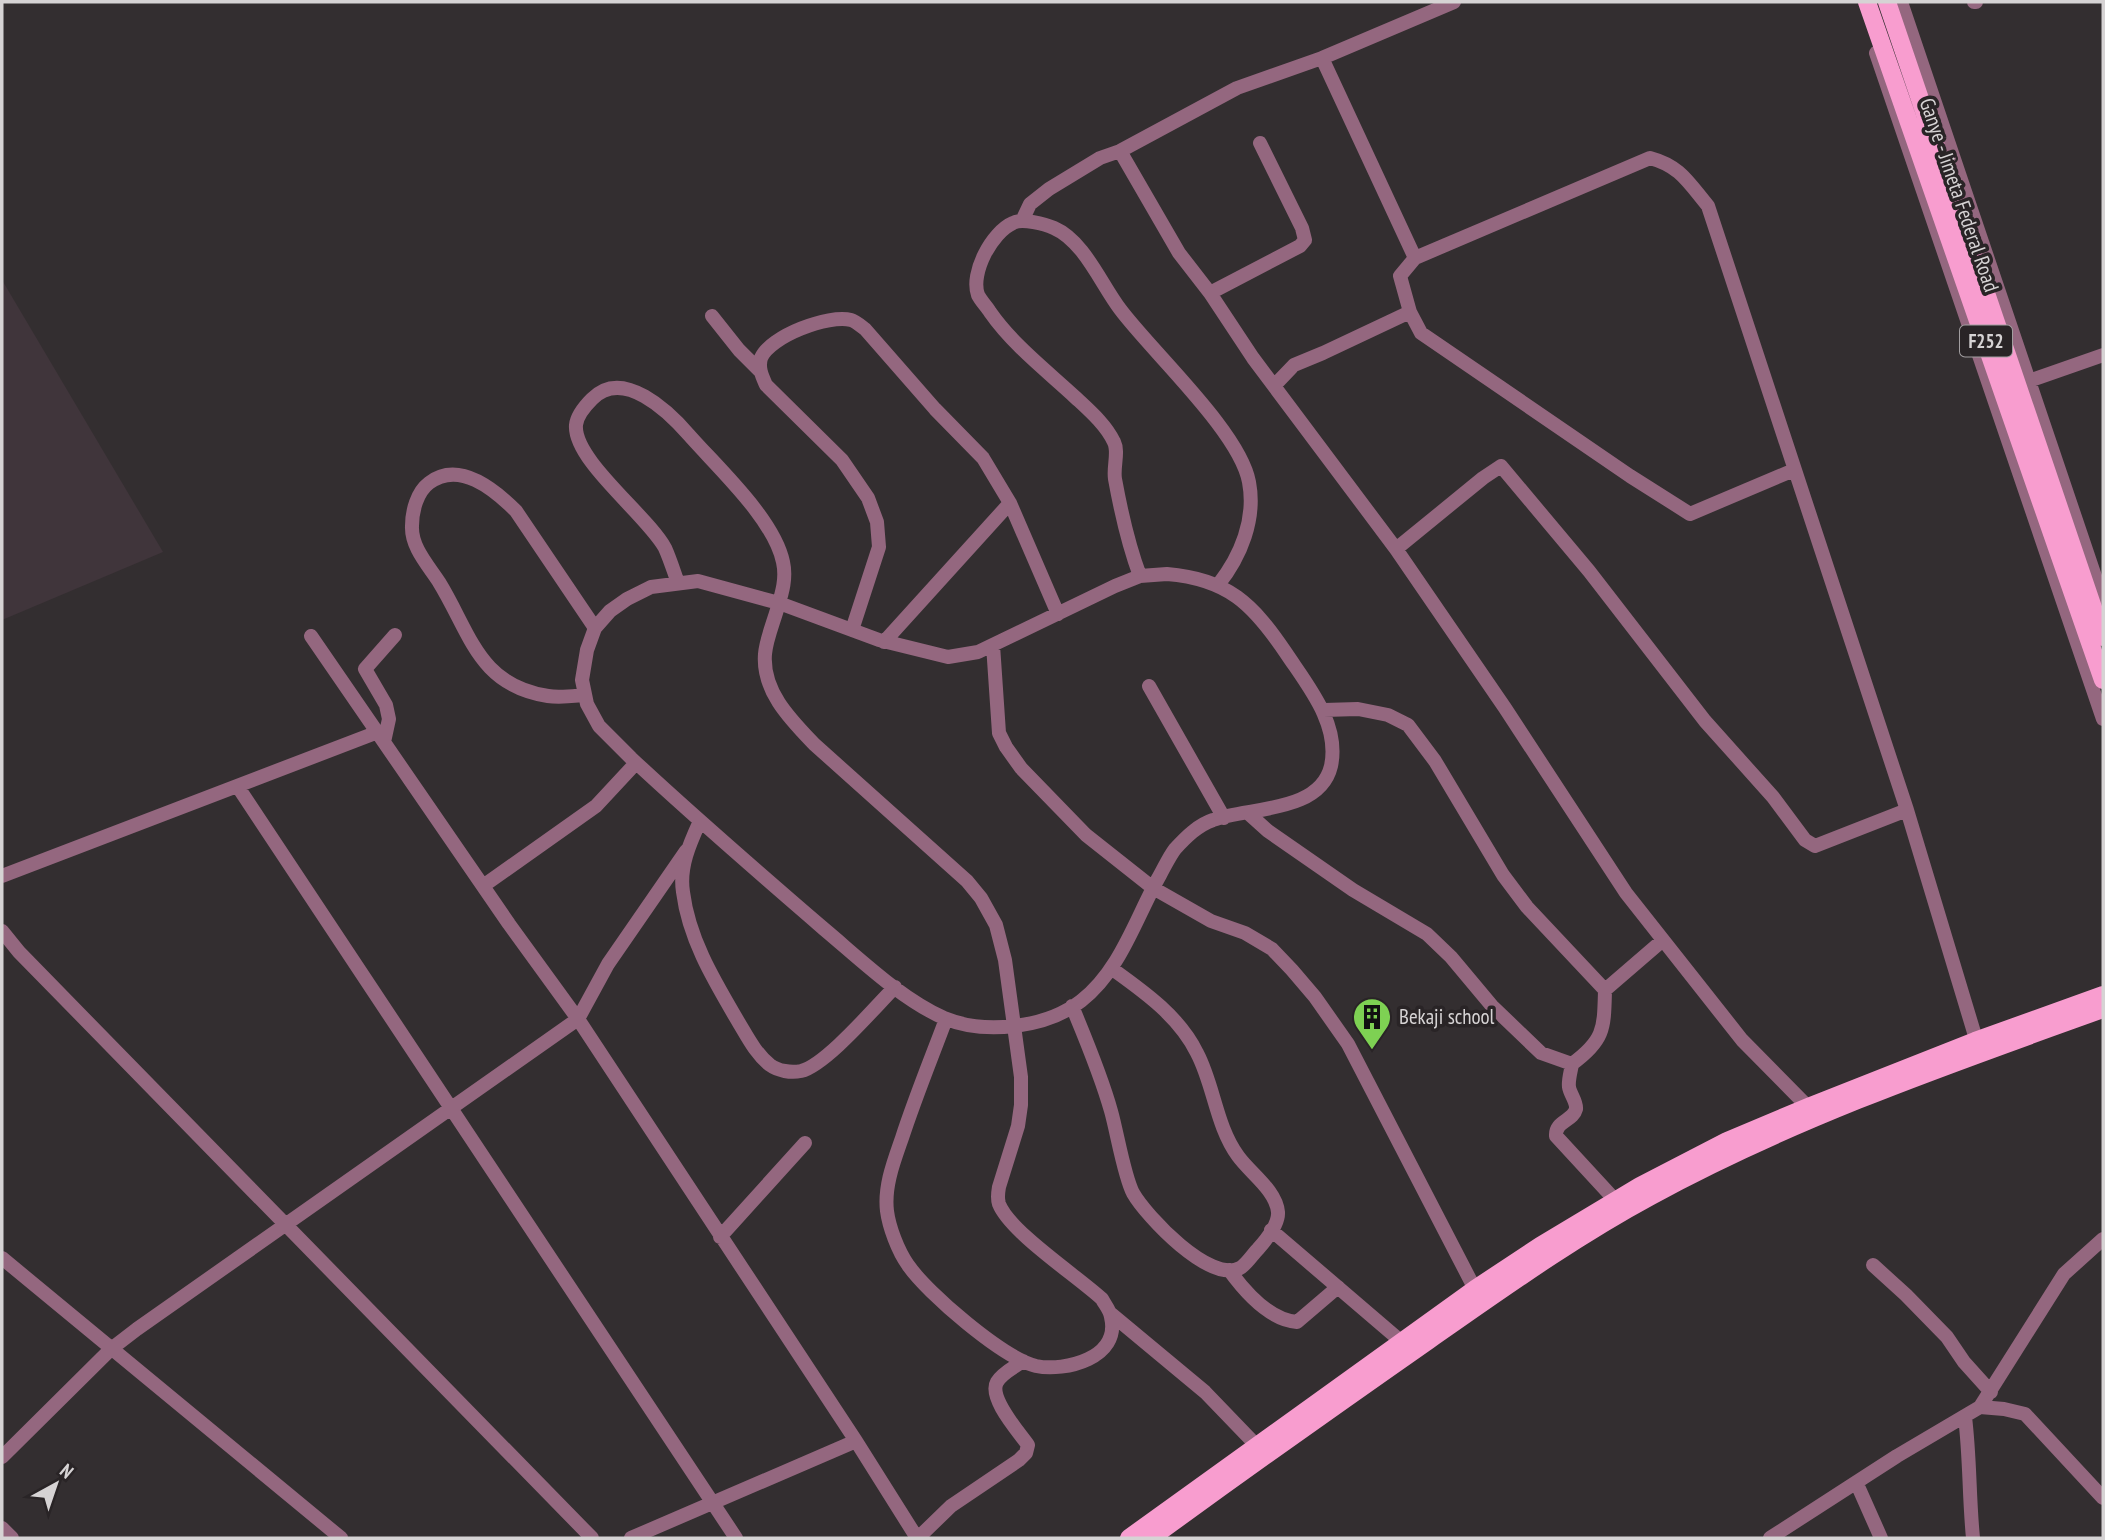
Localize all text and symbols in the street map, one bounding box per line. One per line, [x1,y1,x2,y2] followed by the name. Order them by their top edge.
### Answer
[1914,94,2005,295] street label: Ganye - Jimeta Federal Road
[1960,326,2012,356] road number: F252
[1351,996,1393,1051] building icon: Bekaji school
[1399,1003,1495,1030] place label: Bekaji school
[21,1449,91,1519] north arrow
[55,1458,79,1483] text: N

